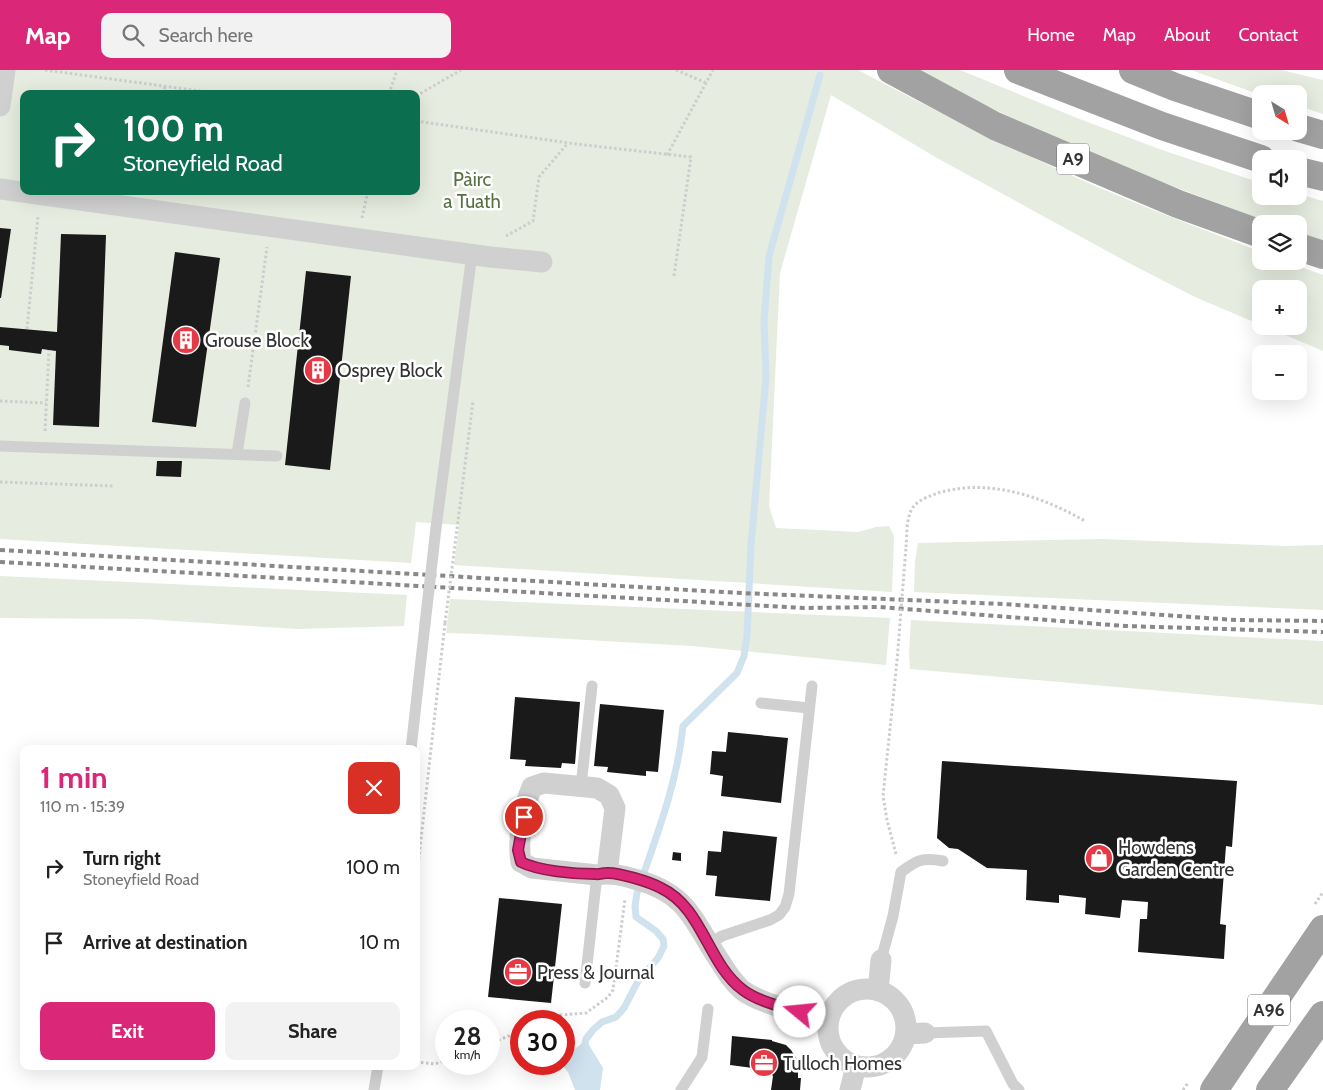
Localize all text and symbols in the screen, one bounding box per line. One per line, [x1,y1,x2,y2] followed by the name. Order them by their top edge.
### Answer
[101,13,451,58] search box
[25,21,71,50] text: Map
[119,21,147,49] icon: search
[159,24,253,47] text: Search here
[1027,24,1075,46] text: Home
[1103,24,1136,46] text: Map
[1164,24,1210,46] text: About
[1238,24,1298,46] text: Contact
[1252,85,1308,140] north arrow
[1252,85,1307,400] map controls
[123,107,224,150] text: 100 m
[40,110,105,175] icon: right
[1057,144,1089,175] road number: A9
[123,150,283,177] text: Stoneyfield Road
[1252,150,1307,205] button: sound
[443,168,501,213] park label: Pàirc a Tuath
[1252,215,1307,270] button: layers
[1252,280,1307,335] button: +
[171,325,201,355] building icon: Grouse Block
[205,329,309,352] place label: Grouse Block
[1252,345,1307,400] button: −
[303,355,333,385] building icon: Osprey Block
[337,359,443,382] place label: Osprey Block
[40,759,108,796] text: 1 min
[348,762,400,814] button: close
[503,796,545,838] pin
[40,797,125,816] text: 110 m · 15:39
[510,803,538,831] icon: arrive
[1118,836,1235,881] place label: Howdens Garden Centre
[1084,843,1114,873] shop icon: Howdens Garden Centre
[83,847,161,870] text: Turn right
[40,854,68,882] icon: right
[346,856,400,879] text: 100 m
[83,870,199,889] text: Stoneyfield Road
[40,929,68,957] icon: arrive
[83,931,247,954] text: Arrive at destination
[360,931,400,954] text: 10 m
[503,957,533,987] office icon: Press & Journal
[537,961,655,984] place label: Press & Journal
[773,985,825,1037] position arrow
[1248,994,1290,1026] road number: A96
[40,1002,215,1060] button: Exit
[225,1002,400,1060] button: Share
[510,1010,575,1075] speed limit sign: 30
[453,1021,482,1051] text: 28
[454,1047,481,1062] text: km/h
[749,1048,779,1078] office icon: Tulloch Homes
[783,1052,902,1075] place label: Tulloch Homes

